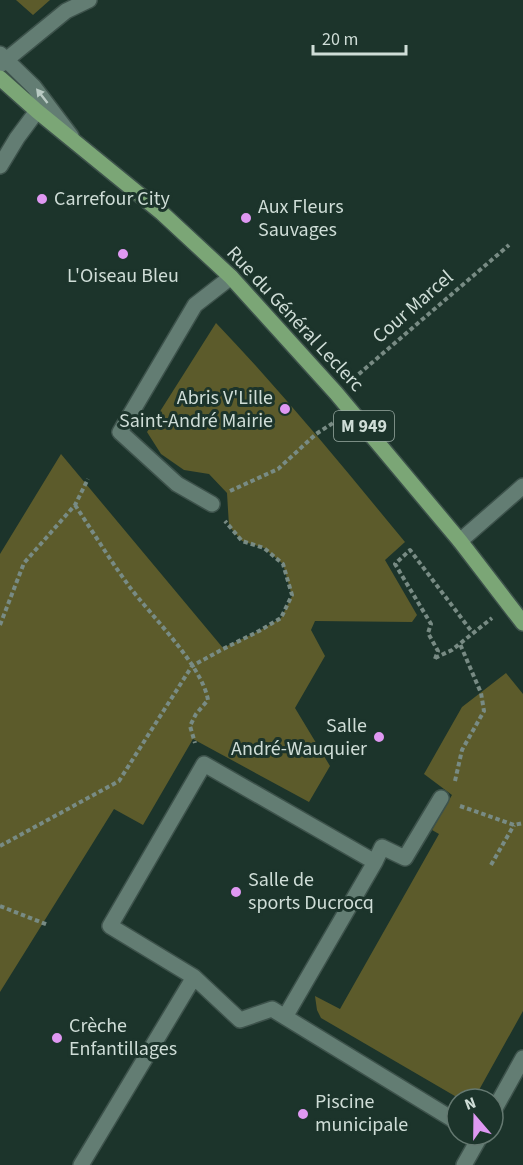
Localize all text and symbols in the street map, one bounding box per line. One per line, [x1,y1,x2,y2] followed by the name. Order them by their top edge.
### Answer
[313,18,406,56] scale bar
[322,27,358,52] text: 20 m
[35,88,48,104] one-way arrow
[54,185,170,213] place label: Carrefour City
[35,192,49,206] marker: Carrefour City
[258,193,344,244] place label: Aux Fleurs Sauvages
[239,211,253,225] marker: Aux Fleurs Sauvages
[220,240,370,398] street label: Rue du Général Leclerc
[116,247,130,261] marker: L'Oiseau Bleu
[67,262,179,290] place label: L'Oiseau Bleu
[366,264,460,350] street label: Cour Marcel
[119,384,273,435] place label: Abris V'Lille Saint-André Mairie
[278,402,292,416] marker: Abris V'Lille Saint-André Mairie
[334,411,394,441] road number: M 949
[231,712,367,763] place label: Salle André-Wauquier
[372,730,386,744] marker: Salle André-Wauquier
[248,866,374,917] place label: Salle de sports Ducrocq
[229,885,243,899] marker: Salle de sports Ducrocq
[69,1012,177,1063] place label: Crèche Enfantillages
[50,1031,64,1045] marker: Crèche Enfantillages
[445,1087,505,1147] north arrow
[315,1088,408,1139] place label: Piscine municipale
[461,1092,479,1116] text: N
[296,1107,310,1121] marker: Piscine municipale

